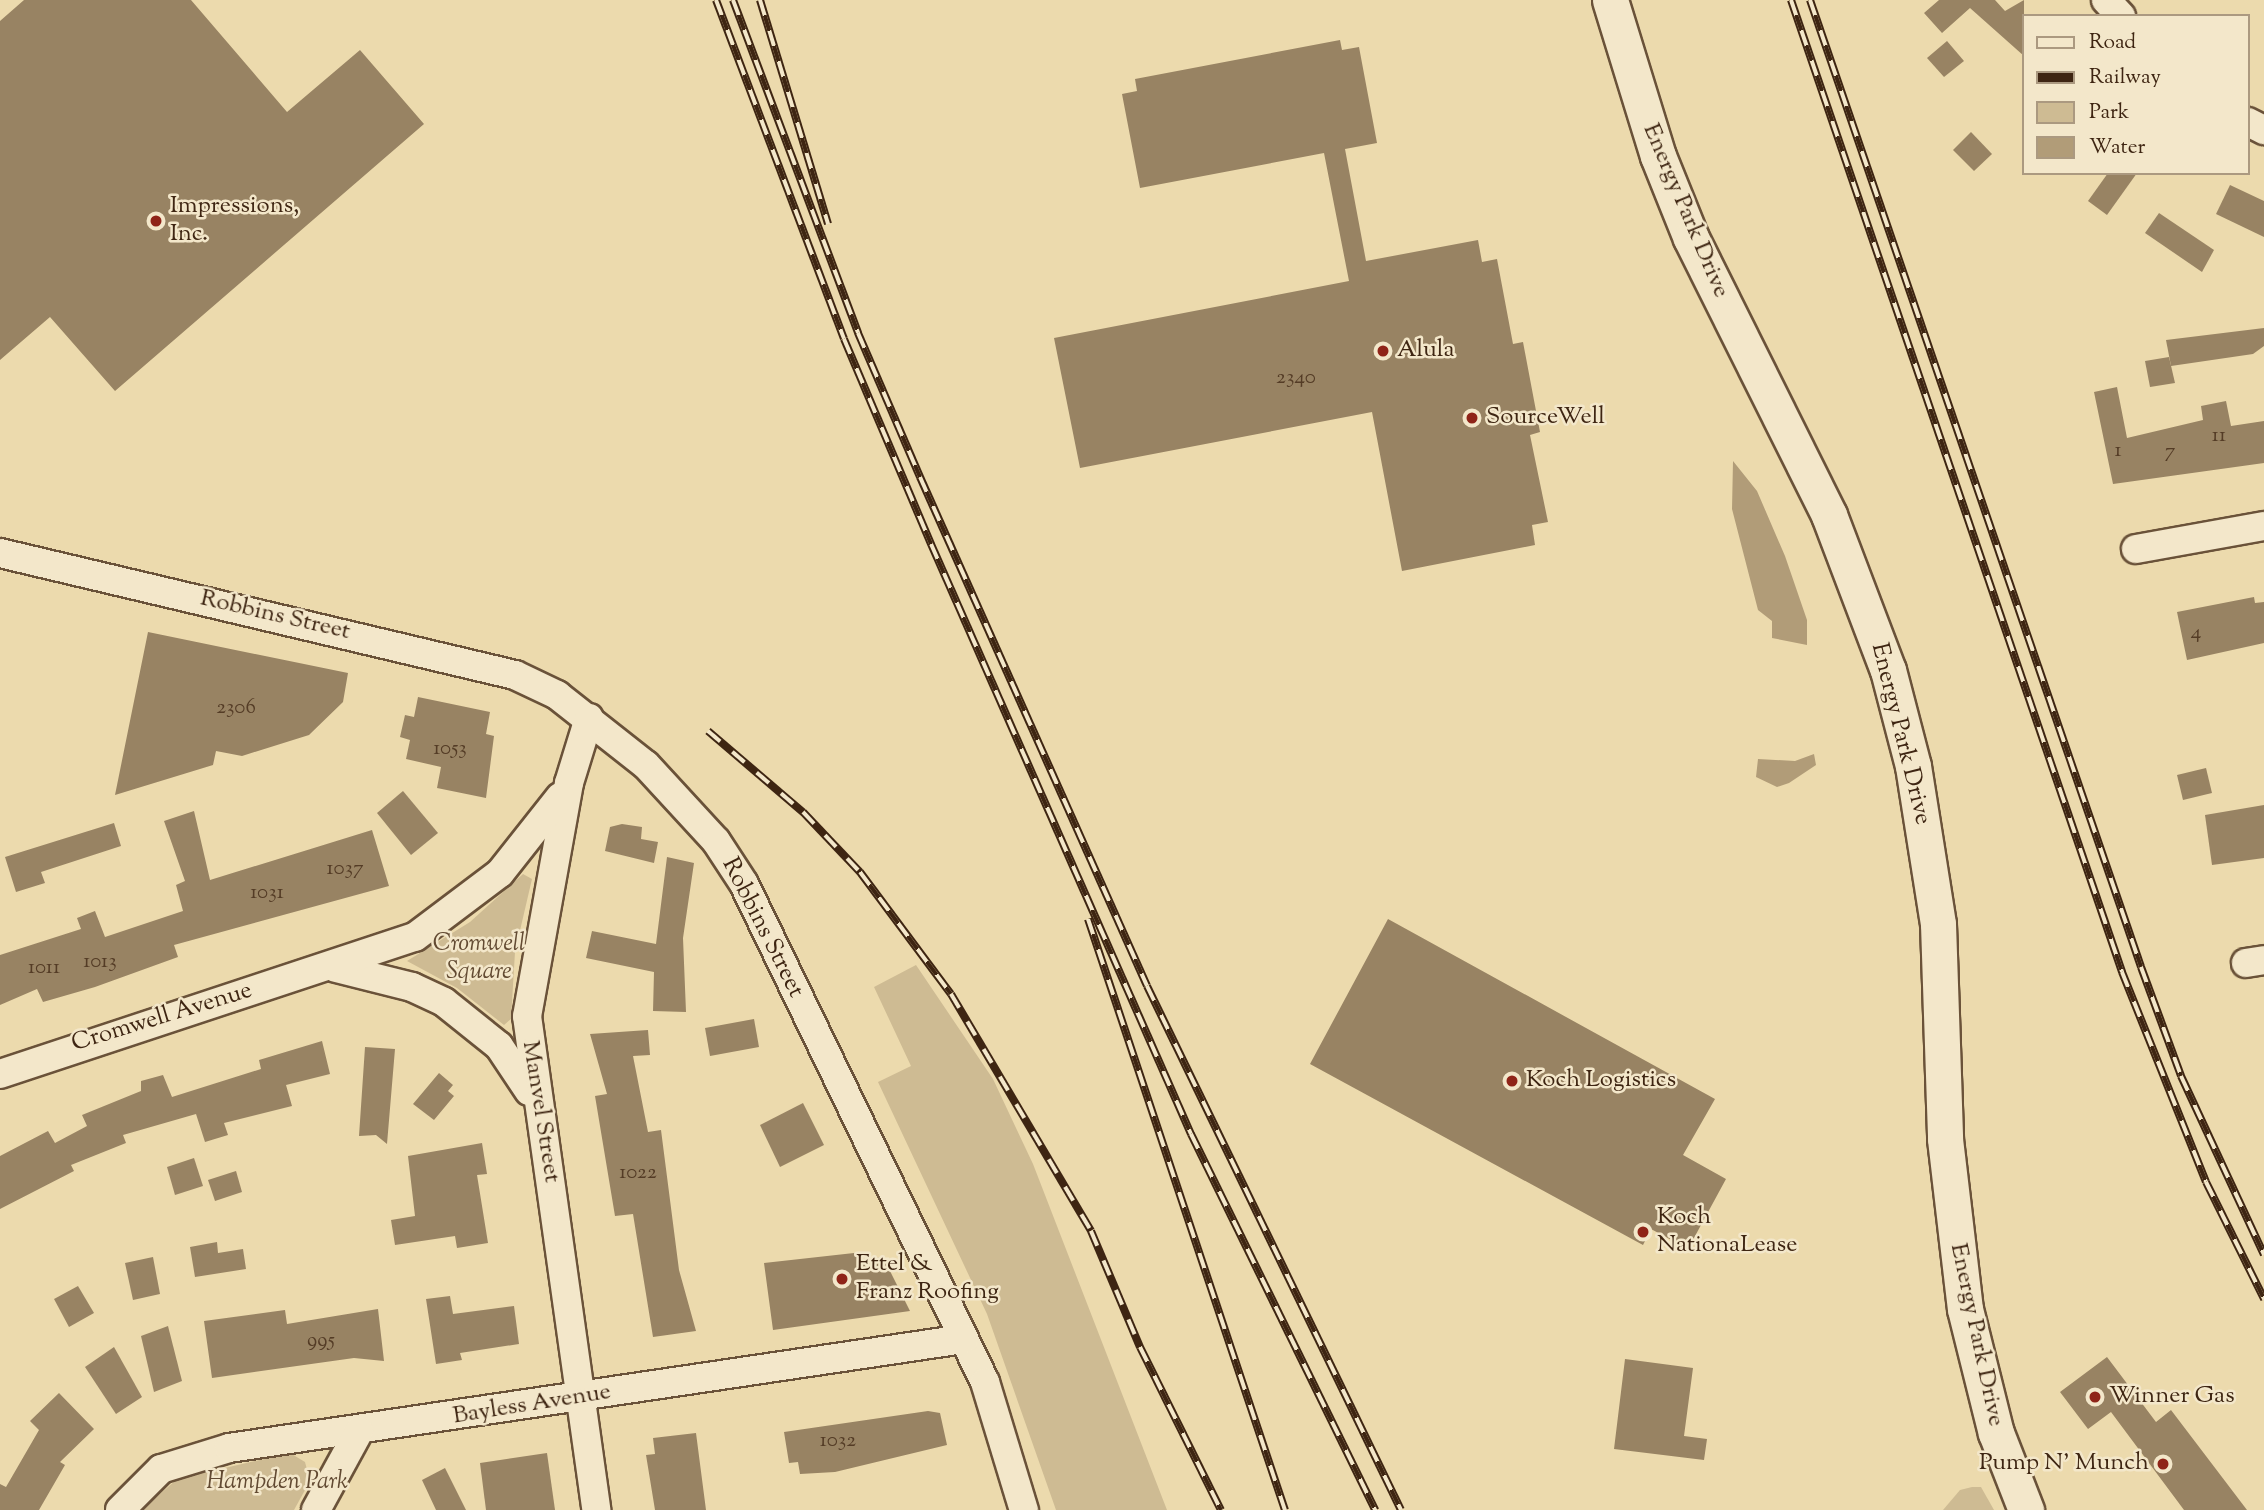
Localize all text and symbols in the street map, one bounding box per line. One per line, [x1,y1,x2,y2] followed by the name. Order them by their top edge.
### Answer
[2022,14,2250,175] legend
[2089,28,2136,58] text: Road
[2089,63,2161,93] text: Railway
[2089,98,2129,128] text: Park
[1635,120,1735,302] street label: Energy Park Drive
[2089,133,2145,163] text: Water
[170,193,299,249] place label: Impressions, Inc.
[148,213,164,229] marker: Impressions, Inc.
[1397,337,1455,365] place label: Alula
[1375,343,1391,359] marker: Alula
[1276,365,1316,391] house number: 2340
[1486,404,1605,432] place label: SourceWell
[1464,410,1480,426] marker: SourceWell
[2212,423,2226,449] house number: 11
[2114,438,2122,464] house number: 1
[2165,439,2175,465] house number: 7
[197,585,353,647] street label: Robbins Street
[2191,620,2201,646] house number: 4
[1864,640,1936,828] street label: Energy Park Drive
[216,695,256,721] house number: 2306
[433,736,467,762] house number: 1053
[714,853,810,1003] street label: Robbins Street
[326,856,364,882] house number: 1037
[250,880,284,906] house number: 1031
[433,931,525,987] park label: Cromwell Square
[83,949,117,975] house number: 1013
[28,955,60,981] house number: 1011
[68,977,256,1059] street label: Cromwell Avenue
[515,1039,565,1185] street label: Manvel Street
[1526,1067,1676,1095] place label: Koch Logistics
[1504,1073,1520,1089] marker: Koch Logistics
[619,1160,657,1186] house number: 1022
[1657,1204,1797,1260] place label: Koch NationaLease
[1635,1224,1651,1240] marker: Koch NationaLease
[1943,1241,2009,1429] street label: Energy Park Drive
[856,1251,999,1307] place label: Ettel & Franz Roofing
[834,1271,850,1287] marker: Ettel & Franz Roofing
[307,1328,335,1354] house number: 995
[451,1378,613,1432] street label: Bayless Avenue
[2109,1383,2235,1411] place label: Winner Gas
[2087,1389,2103,1405] marker: Winner Gas
[820,1428,856,1454] house number: 1032
[1979,1450,2149,1478] place label: Pump N' Munch
[2155,1456,2171,1472] marker: Pump N' Munch
[206,1469,348,1497] park label: Hampden Park

